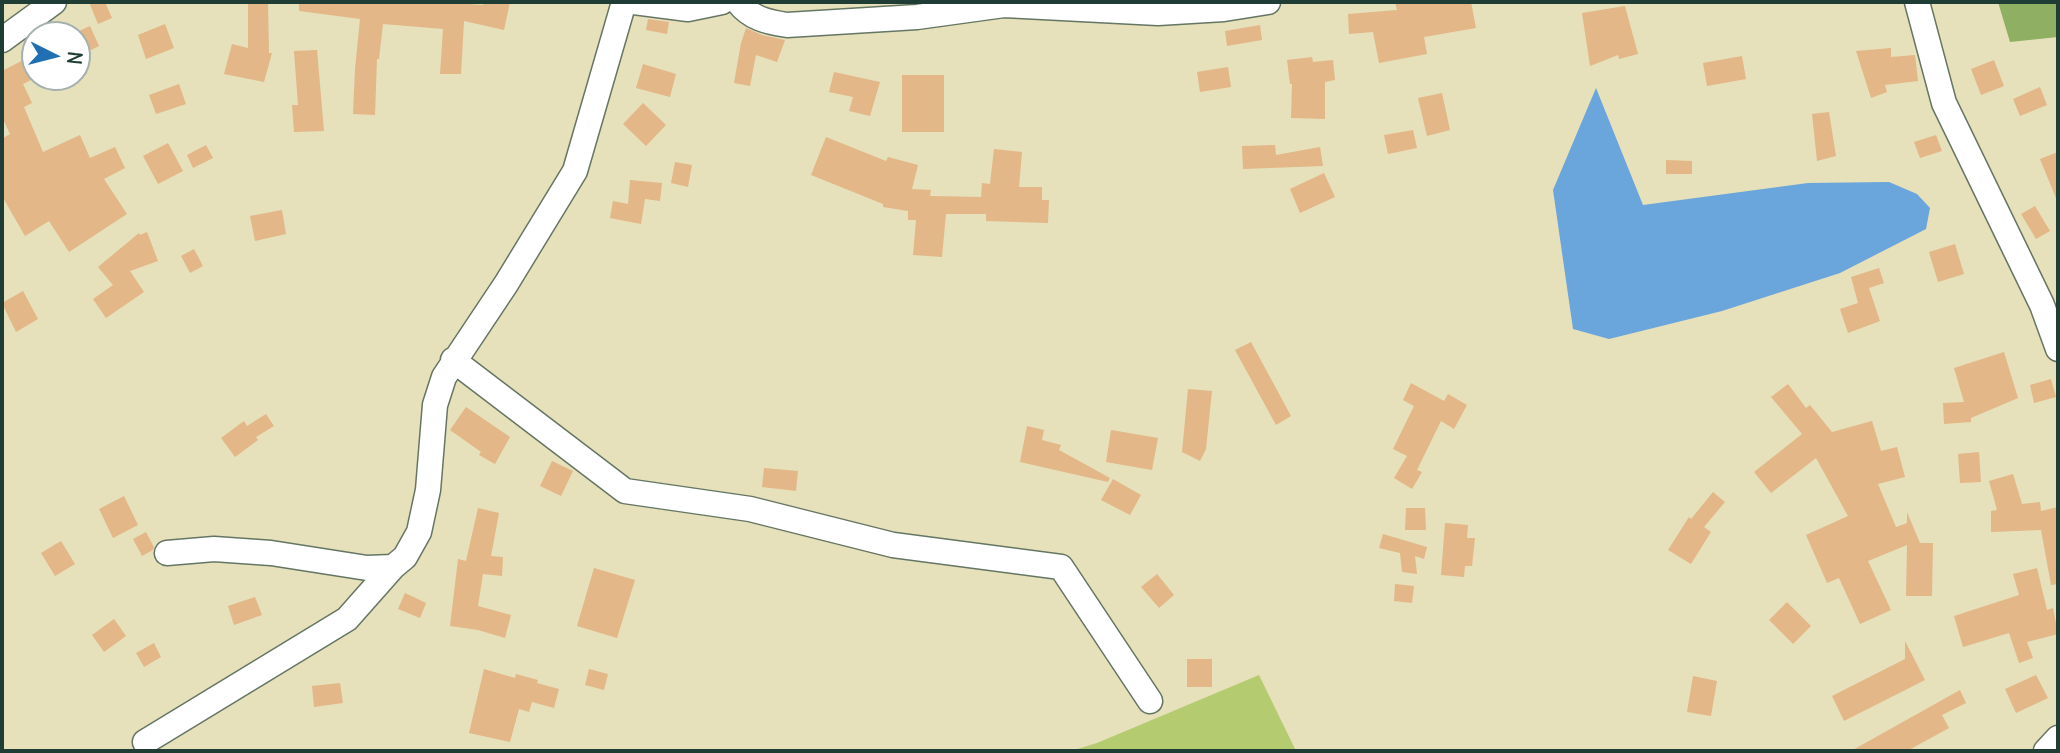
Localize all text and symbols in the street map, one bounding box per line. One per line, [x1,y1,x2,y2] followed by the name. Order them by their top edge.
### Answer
[21,21,91,91] north arrow
[62,50,88,66] text: N

